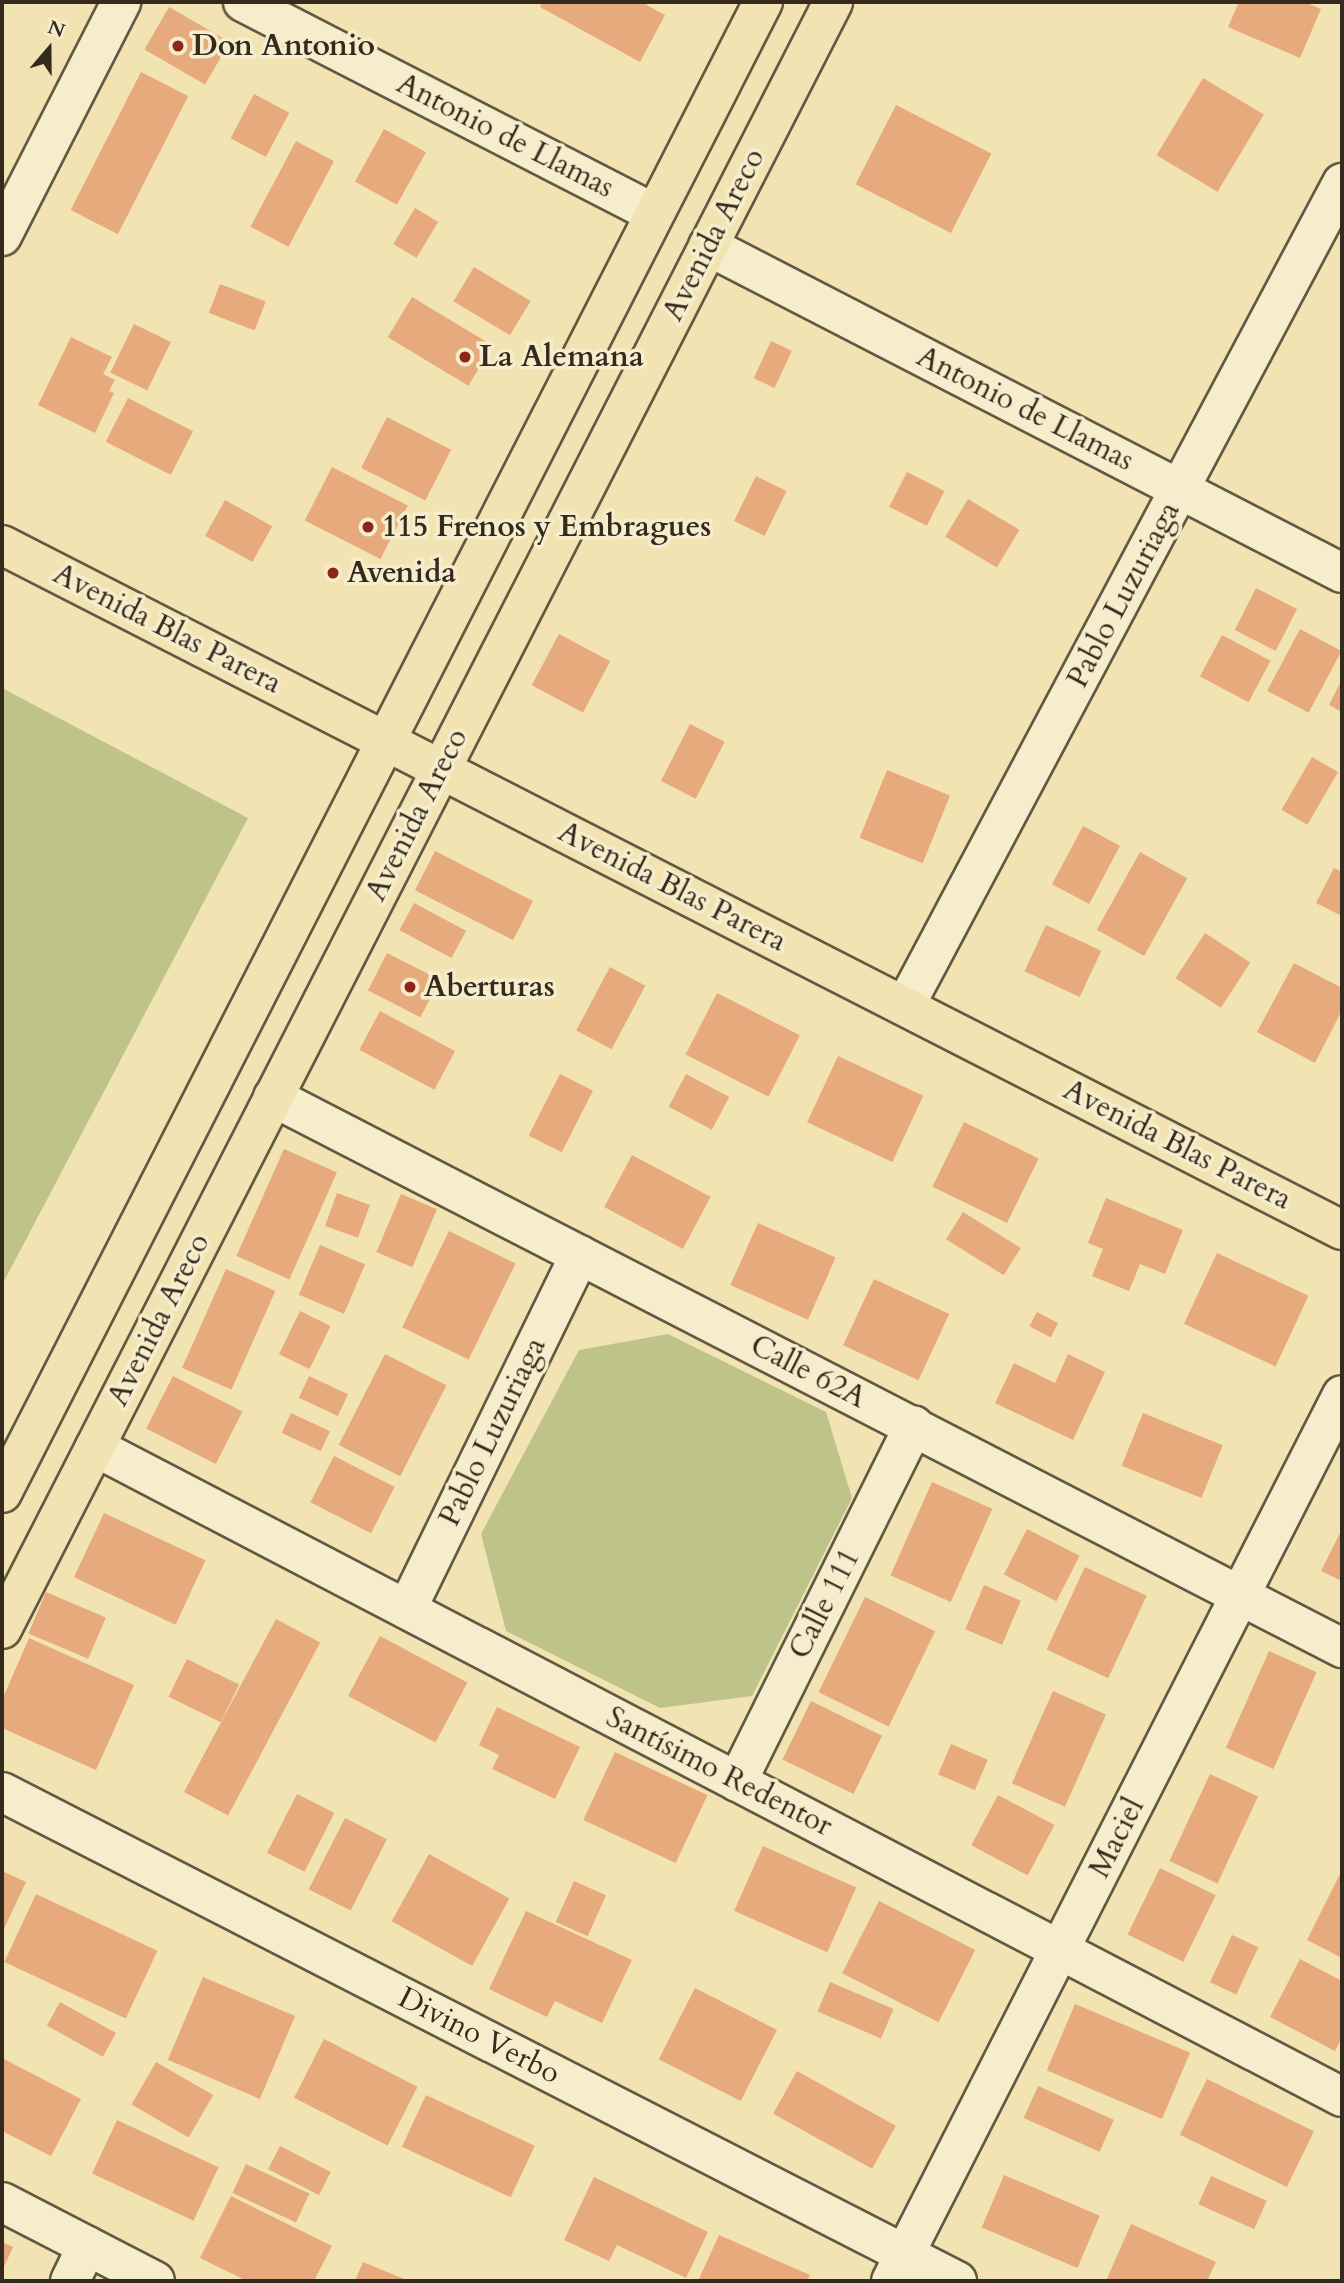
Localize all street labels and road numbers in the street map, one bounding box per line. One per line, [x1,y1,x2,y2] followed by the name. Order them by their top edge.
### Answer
[391,66,619,206] street label: Antonio de Llamas
[655,143,773,327] street label: Avenida Areco
[911,339,1139,479] street label: Antonio de Llamas
[1060,496,1188,694] street label: Pablo Luzuriaga
[47,556,287,702] street label: Avenida Blas Parera
[358,723,476,907] street label: Avenida Areco
[552,814,792,960] street label: Avenida Blas Parera
[1057,1072,1297,1218] street label: Avenida Blas Parera
[100,1228,218,1412] street label: Avenida Areco
[744,1328,872,1416] street label: Calle 62A
[432,1332,554,1532] street label: Pablo Luzuriaga
[782,1543,868,1665] street label: Calle 111
[600,1699,838,1845] street label: Santísimo Redentor
[1082,1792,1152,1884] street label: Maciel
[392,1980,566,2092] street label: Divino Verbo

